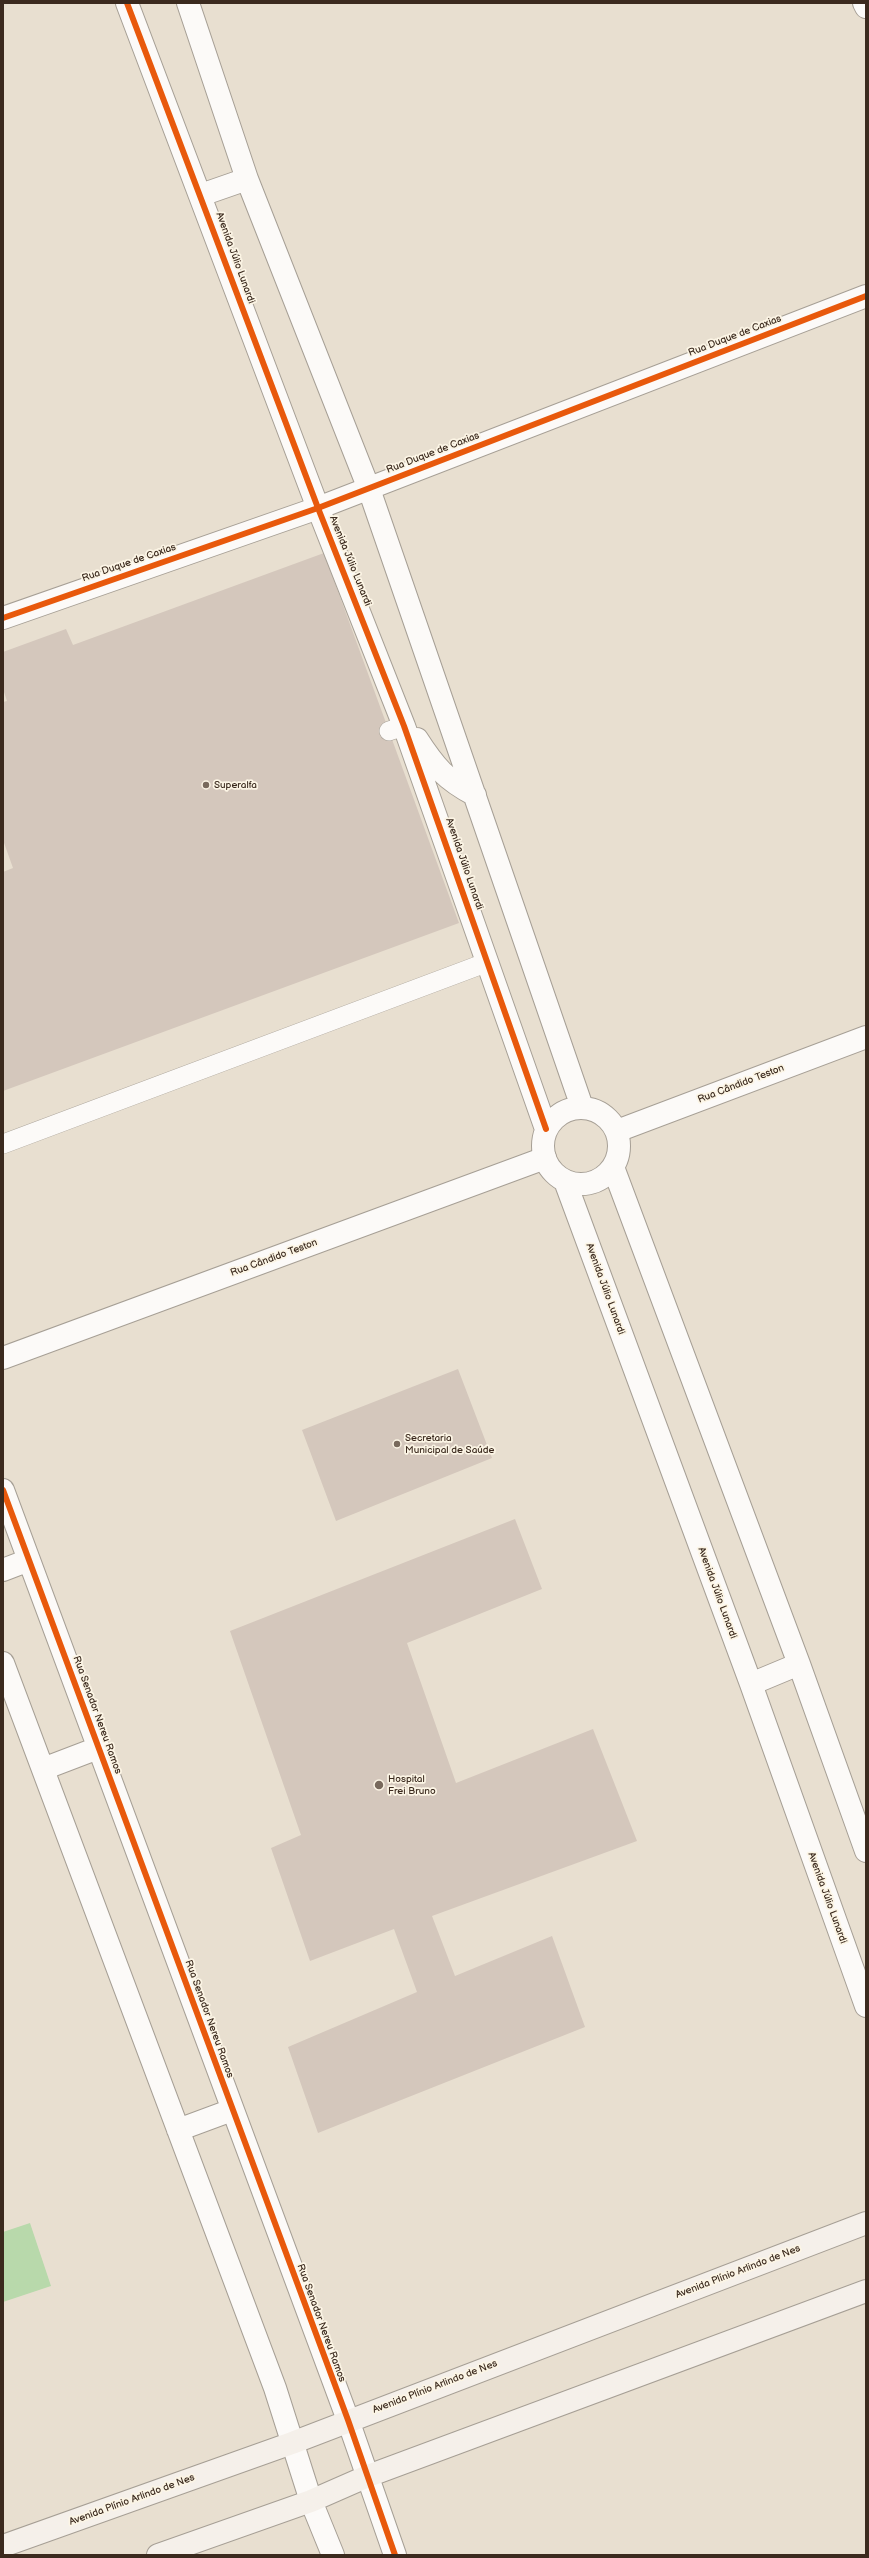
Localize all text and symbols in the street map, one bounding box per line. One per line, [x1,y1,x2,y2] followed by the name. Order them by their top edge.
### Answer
[213,211,257,305] street label: Avenida Júlio Lunardi
[687,313,783,359] street label: Rua Duque de Caxias
[385,430,481,476] street label: Rua Duque de Caxias
[326,514,374,608] street label: Avenida Júlio Lunardi
[80,541,178,585] street label: Rua Duque de Caxias
[214,779,257,791] place label: Superalfa
[201,780,211,790] marker: Superalfa
[443,817,485,911] street label: Avenida Júlio Lunardi
[696,1062,786,1106] street label: Rua Cândido Teston
[229,1237,319,1279] street label: Rua Cândido Teston
[583,1242,627,1336] street label: Avenida Júlio Lunardi
[405,1432,494,1456] place label: Secretaria Municipal de Saúde
[392,1439,402,1449] marker: Secretaria Municipal de Saúde
[695,1546,739,1640] street label: Avenida Júlio Lunardi
[70,1654,124,1776] street label: Rua Senador Nereu Ramos
[388,1773,436,1796] place label: Hospital Frei Bruno
[373,1779,385,1791] marker: Hospital Frei Bruno
[805,1851,849,1945] street label: Avenida Júlio Lunardi
[182,1958,236,2080] street label: Rua Senador Nereu Ramos
[674,2243,802,2301] street label: Avenida Plínio Arlindo de Nes
[294,2262,348,2384] street label: Rua Senador Nereu Ramos
[371,2358,499,2416] street label: Avenida Plínio Arlindo de Nes
[68,2472,196,2528] street label: Avenida Plínio Arlindo de Nes

